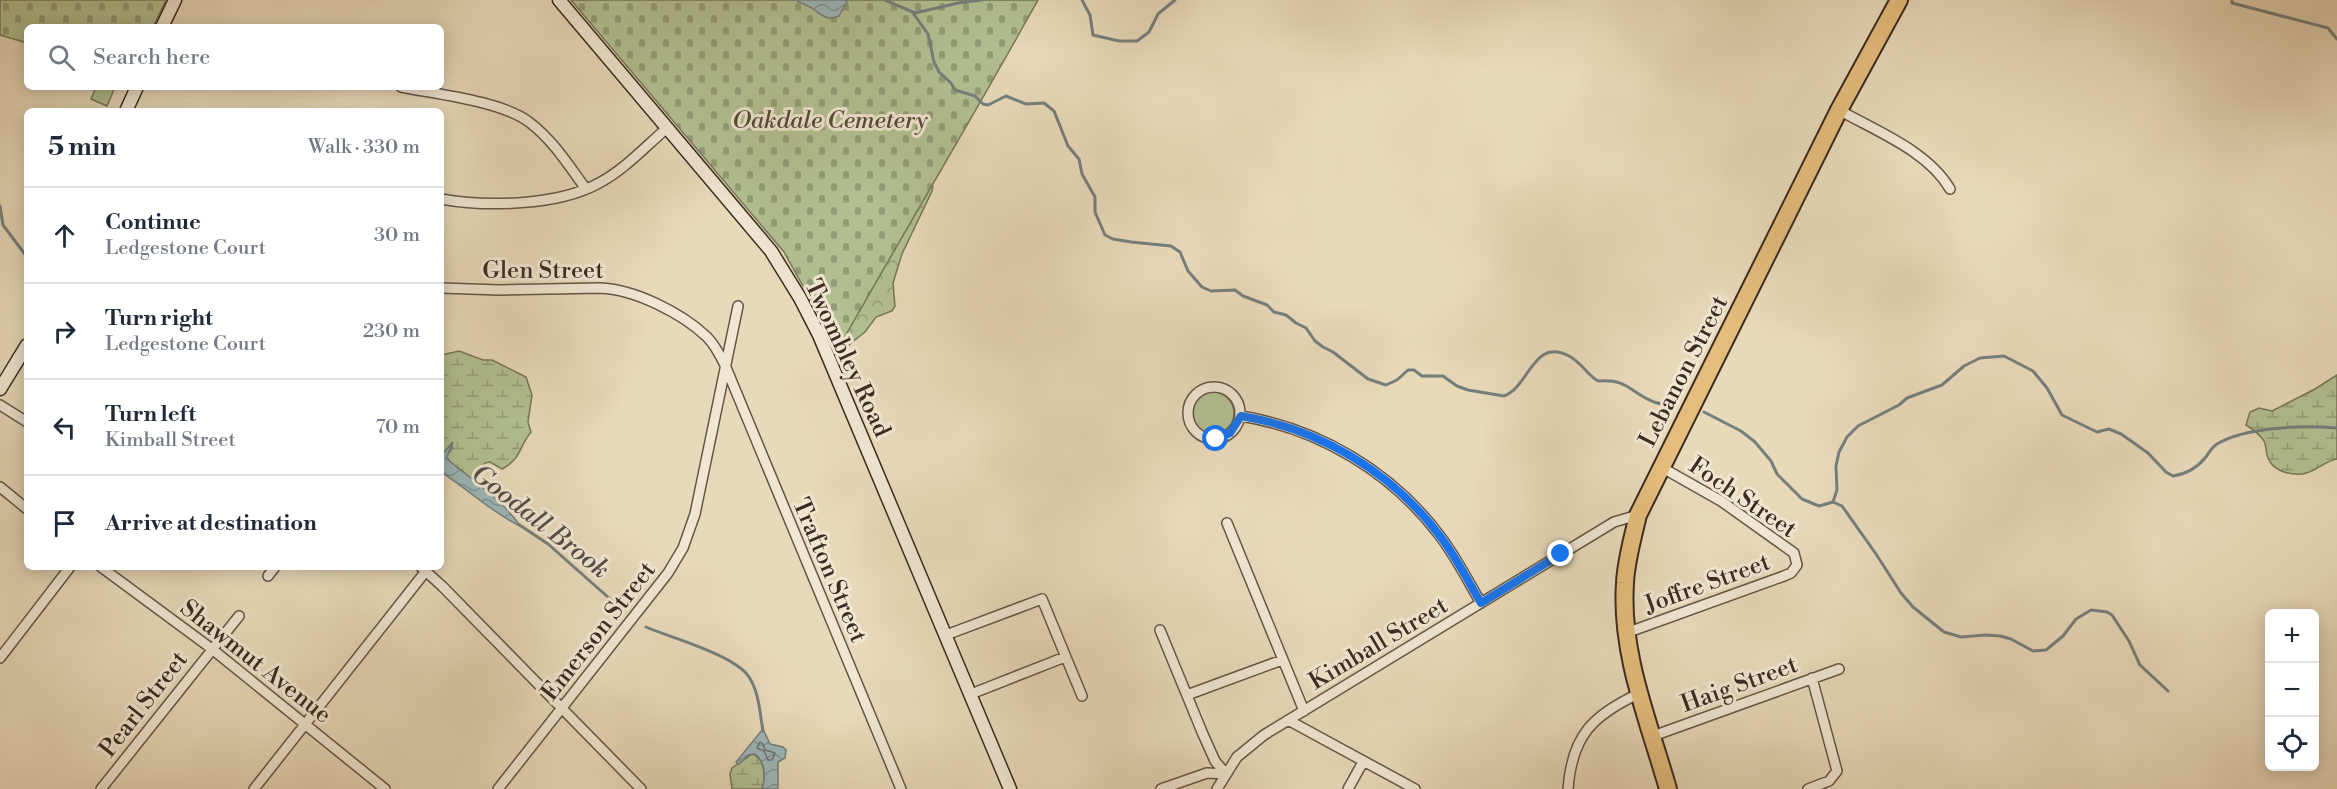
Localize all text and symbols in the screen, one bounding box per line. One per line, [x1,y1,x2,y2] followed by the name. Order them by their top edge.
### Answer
[24,24,444,90] search box
[45,41,78,74] icon: search
[93,44,210,71] text: Search here
[732,106,928,136] park label: Oakdale Cemetery
[48,131,116,163] text: 5 min
[308,135,420,160] text: Walk · 330 m
[105,209,201,236] text: Continue
[48,219,81,252] icon: ahead
[374,223,420,248] text: 30 m
[105,236,266,261] text: Ledgestone Court
[482,256,604,286] street label: Glen Street
[797,275,897,442] street label: Twombley Road
[1633,290,1735,452] street label: Lebanon Street
[105,305,213,332] text: Turn right
[48,315,81,348] icon: right
[363,319,420,344] text: 230 m
[105,332,266,357] text: Ledgestone Court
[105,401,196,428] text: Turn left
[48,411,81,444] icon: left
[376,415,420,440] text: 70 m
[1202,425,1228,451] route start
[105,428,236,453] text: Kimball Street
[1683,451,1803,545] street label: Foch Street
[465,458,616,586] water label: Goodall Brook
[785,494,873,648] street label: Trafton Street
[48,507,81,540] icon: arrive
[105,510,317,537] text: Arrive at destination
[1547,540,1573,566] route end
[1640,547,1775,621] street label: Joffre Street
[535,556,663,707] street label: Emerson Street
[1304,590,1454,697] street label: Kimball Street
[174,593,337,730] street label: Shawmut Avenue
[2265,609,2319,771] map controls
[2265,609,2319,663] button: +
[93,645,195,764] street label: Pearl Street
[1677,650,1802,720] street label: Haig Street
[2265,663,2319,717] button: −
[2265,717,2319,771] button: locate

